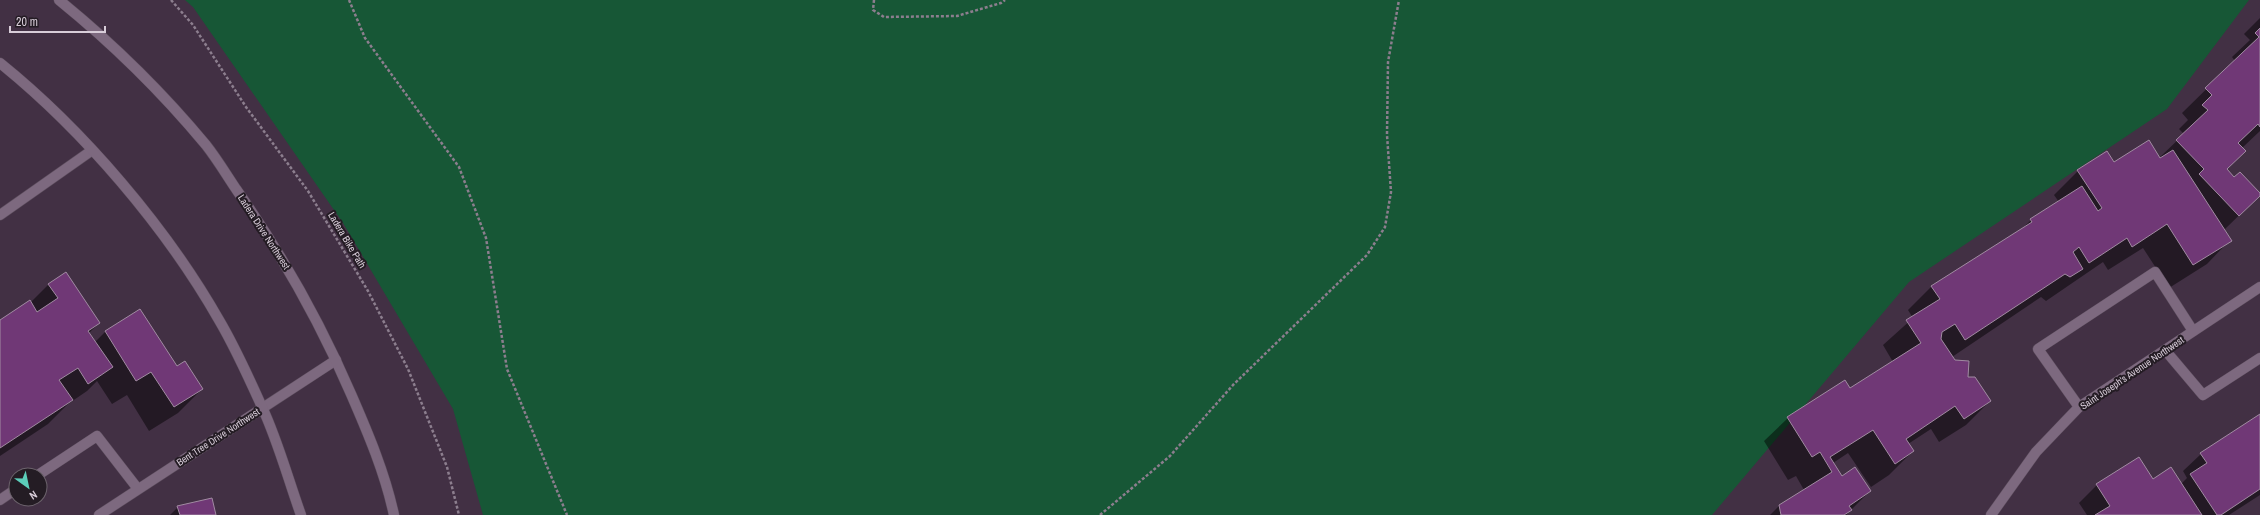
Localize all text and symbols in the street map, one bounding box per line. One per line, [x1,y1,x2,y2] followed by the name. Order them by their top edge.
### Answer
[10,8,105,34] scale bar
[16,14,38,30] text: 20 m
[235,192,293,272] street label: Ladera Drive Northwest
[325,209,369,271] street label: Ladera Bike Path
[2078,333,2187,413] street label: Saint Joseph's Avenue Northwest
[174,405,263,469] street label: Bent Tree Drive Northwest
[8,467,48,507] north arrow
[27,488,40,503] text: N

